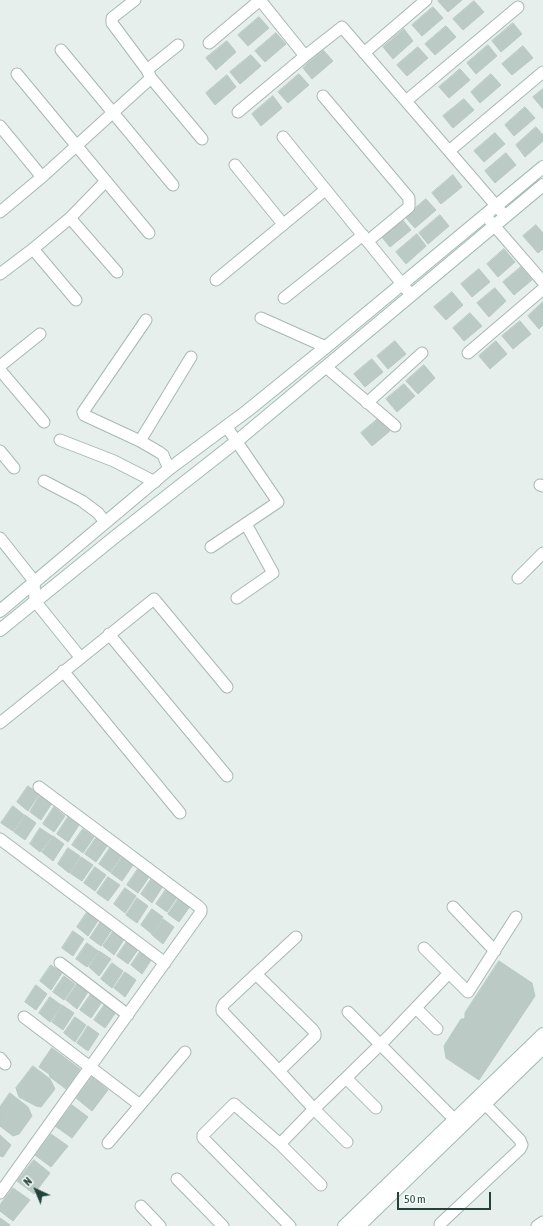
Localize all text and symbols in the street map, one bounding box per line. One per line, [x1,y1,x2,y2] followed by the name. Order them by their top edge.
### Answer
[16,1170,56,1210] north arrow
[21,1175,34,1188] text: N
[399,1184,493,1210] scale bar
[404,1192,426,1206] text: 50 m

